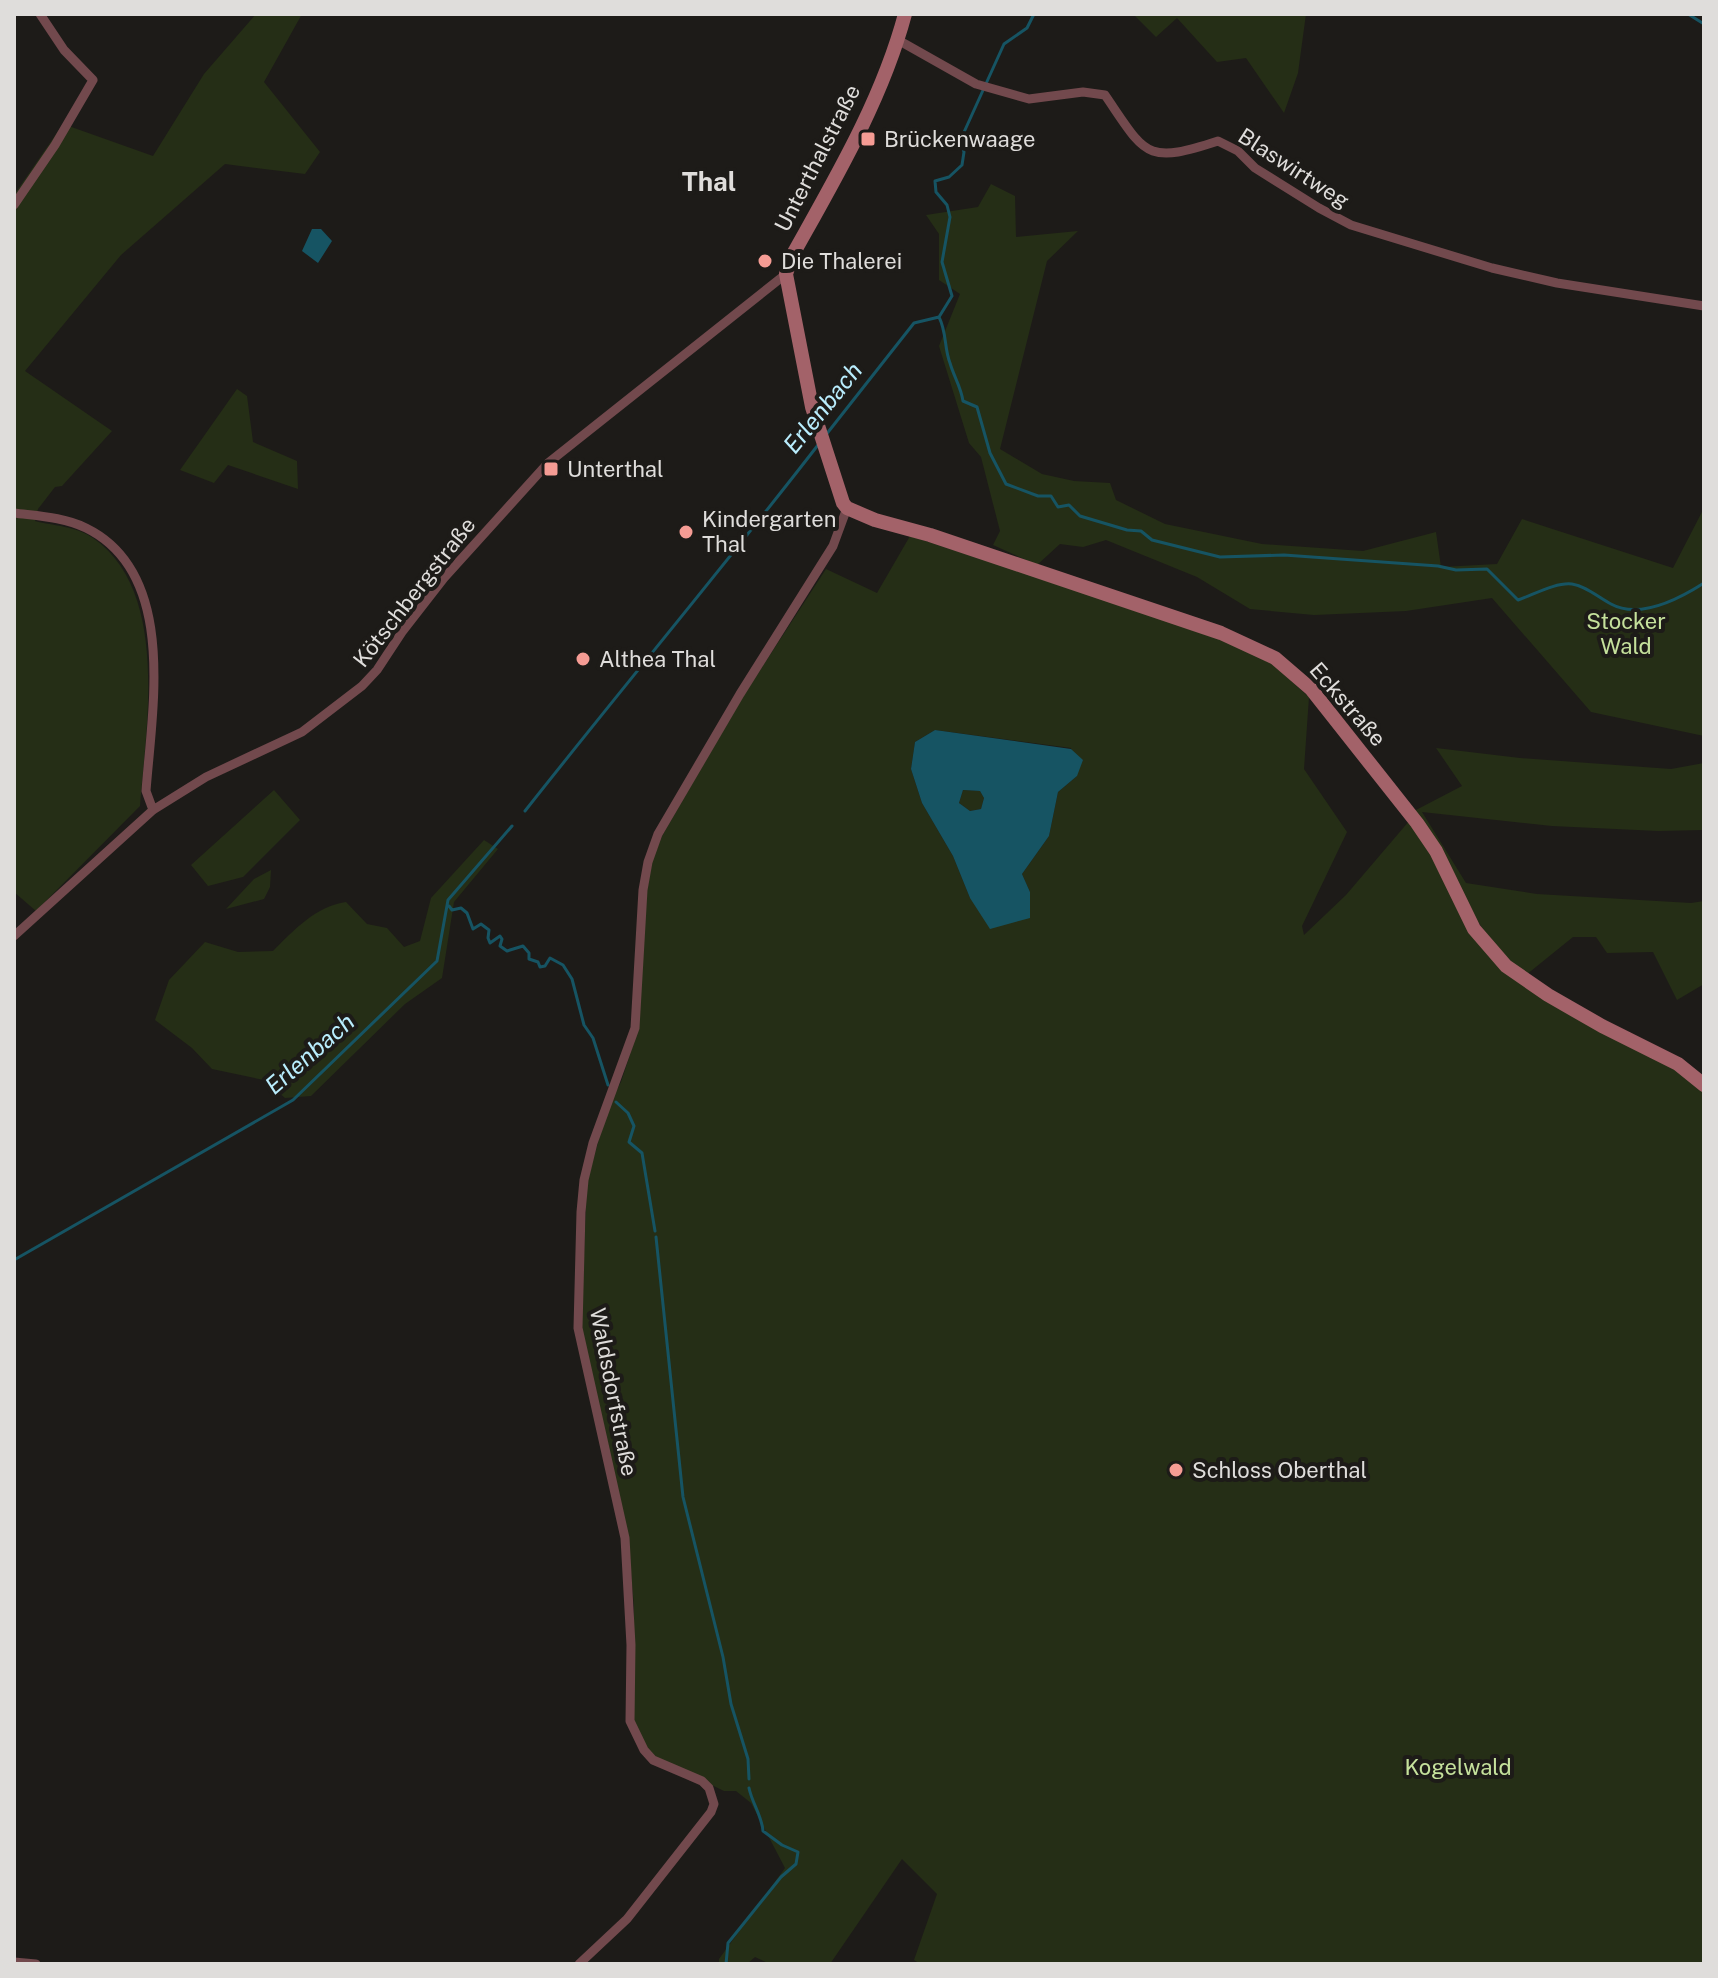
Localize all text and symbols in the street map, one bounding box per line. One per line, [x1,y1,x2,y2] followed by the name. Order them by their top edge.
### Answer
[769,80,865,236] street label: Unterthalstraße
[1234,122,1354,214] street label: Blaswirtweg
[884,126,1036,152] place label: Brückenwaage
[859,130,877,148] marker: Brückenwaage
[682,166,736,197] district label: Thal
[781,248,902,274] place label: Die Thalerei
[756,252,774,270] marker: Die Thalerei
[777,356,867,458] water label: Erlenbach
[567,456,664,482] place label: Unterthal
[542,460,560,478] marker: Unterthal
[702,506,836,557] place label: Kindergarten Thal
[347,512,481,672] street label: Kötschbergstraße
[677,523,695,541] marker: Kindergarten Thal
[1586,608,1666,659] park label: Stocker Wald
[599,646,716,672] place label: Althea Thal
[574,650,592,668] marker: Althea Thal
[1305,657,1391,751] street label: Eckstraße
[259,1007,360,1099] water label: Erlenbach
[585,1306,643,1478] street label: Waldsdorfstraße
[1192,1457,1367,1483] place label: Schloss Oberthal
[1167,1461,1185,1479] marker: Schloss Oberthal
[1404,1754,1512,1780] park label: Kogelwald

